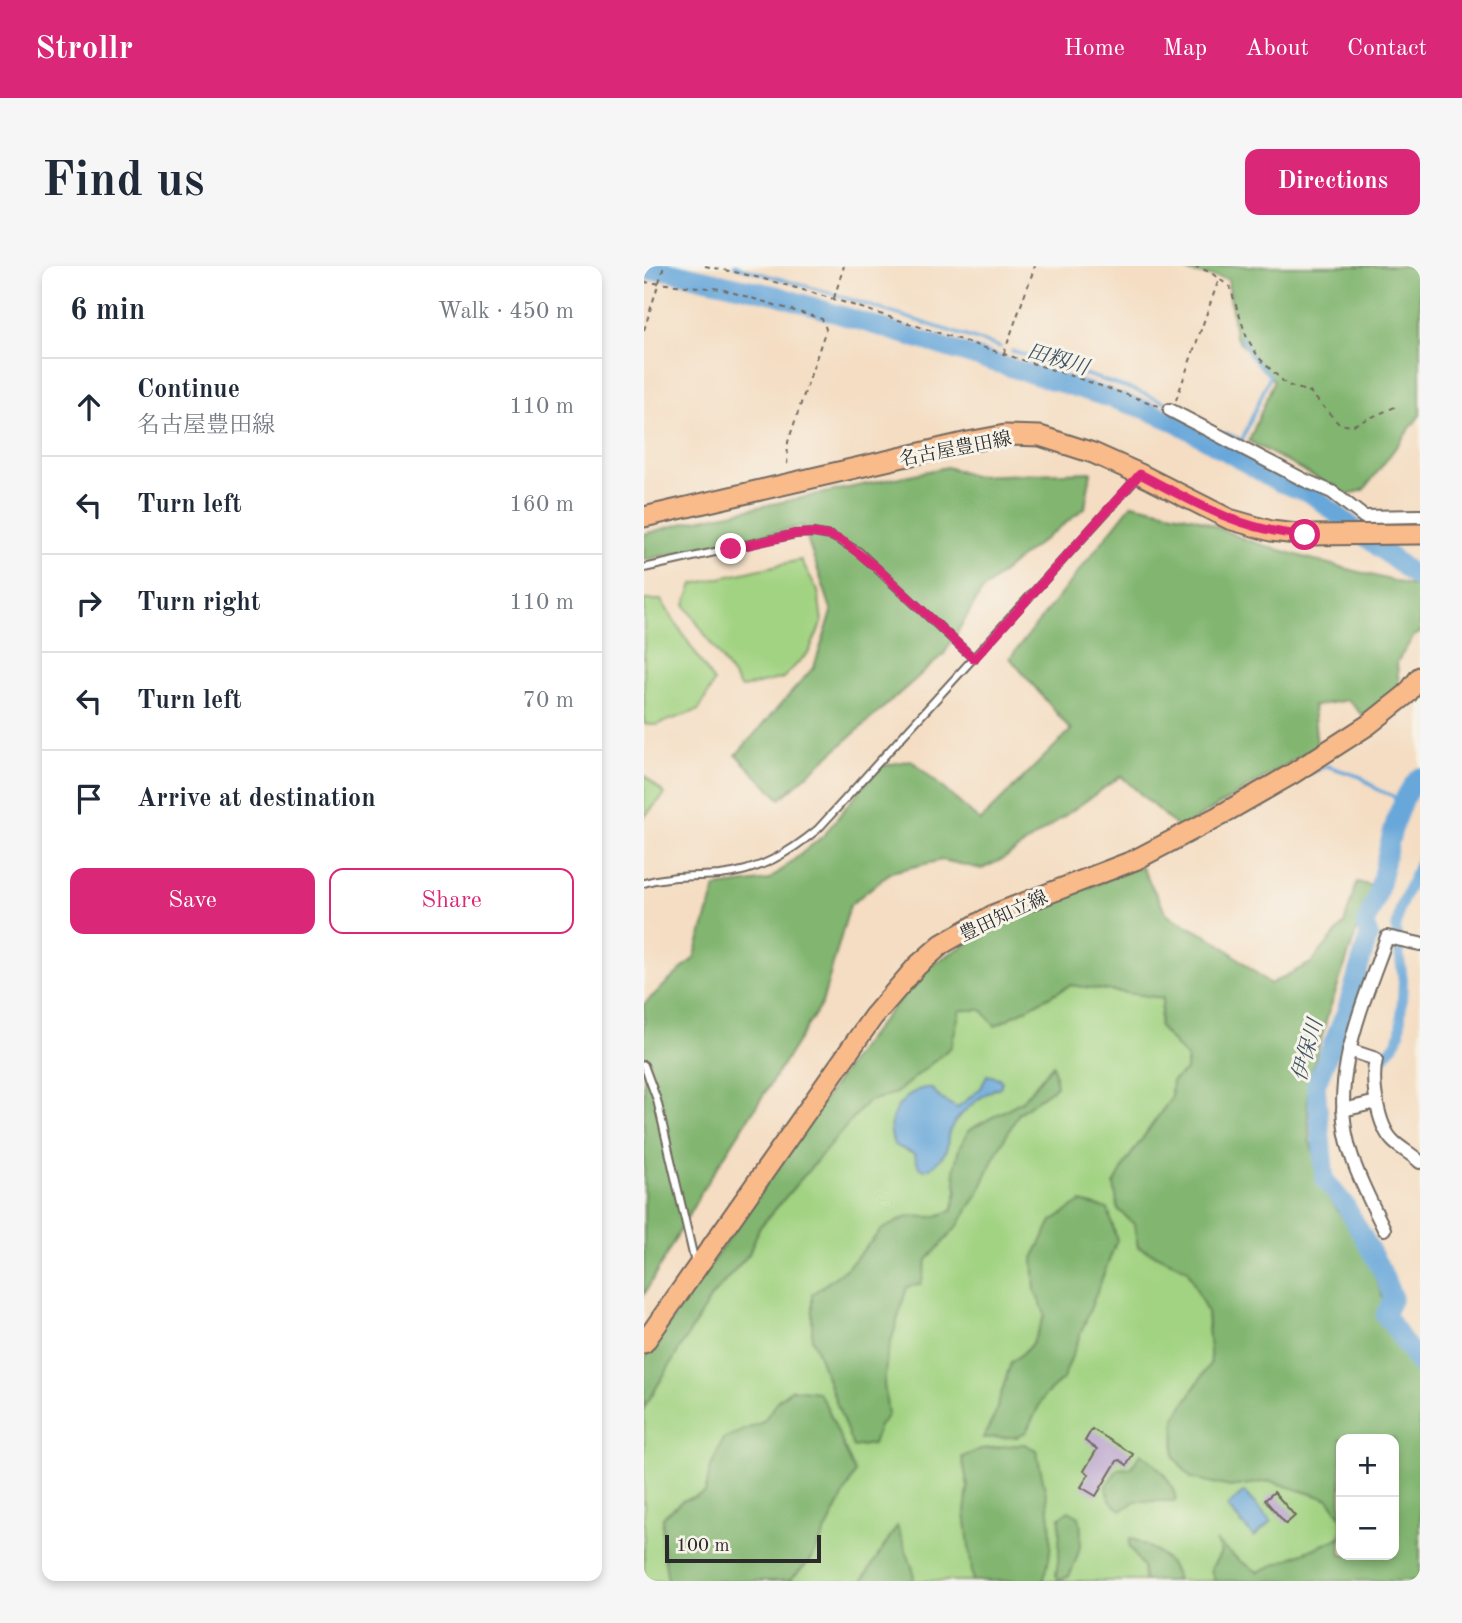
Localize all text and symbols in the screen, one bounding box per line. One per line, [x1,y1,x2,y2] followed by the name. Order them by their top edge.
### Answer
[35,33,133,66] text: Strollr
[1064,37,1125,61] text: Home
[1163,37,1207,61] text: Map
[1245,37,1309,61] text: About
[1347,37,1427,61] text: Contact
[1245,149,1420,215] button: Directions
[42,158,205,207] text: Find us
[70,296,145,326] text: 6 min
[438,300,574,323] text: Walk · 450 m
[1024,339,1093,380] water label: 田籾川
[137,377,240,403] text: Continue
[70,388,108,426] icon: ahead
[509,395,574,418] text: 110 m
[137,414,275,437] text: 名古屋豊田線
[897,428,1013,471] street label: 名古屋豊田線
[70,486,108,524] icon: left
[137,492,242,518] text: Turn left
[509,493,574,516] text: 160 m
[1289,519,1320,550] route start
[715,533,746,564] route end
[70,584,108,622] icon: right
[137,590,260,616] text: Turn right
[509,591,574,614] text: 110 m
[70,682,108,720] icon: left
[137,688,242,714] text: Turn left
[523,689,574,712] text: 70 m
[70,780,108,818] icon: arrive
[137,786,376,812] text: Arrive at destination
[70,868,315,934] button: Save
[329,868,574,934] button: Share
[956,887,1051,946] street label: 豊田知立線
[1288,1015,1328,1084] water label: 伊保川
[1336,1434,1399,1560] map controls
[1336,1434,1399,1497] button: +
[1336,1497,1399,1560] button: −
[665,1532,821,1564] scale bar
[676,1537,729,1556] text: 100 m

